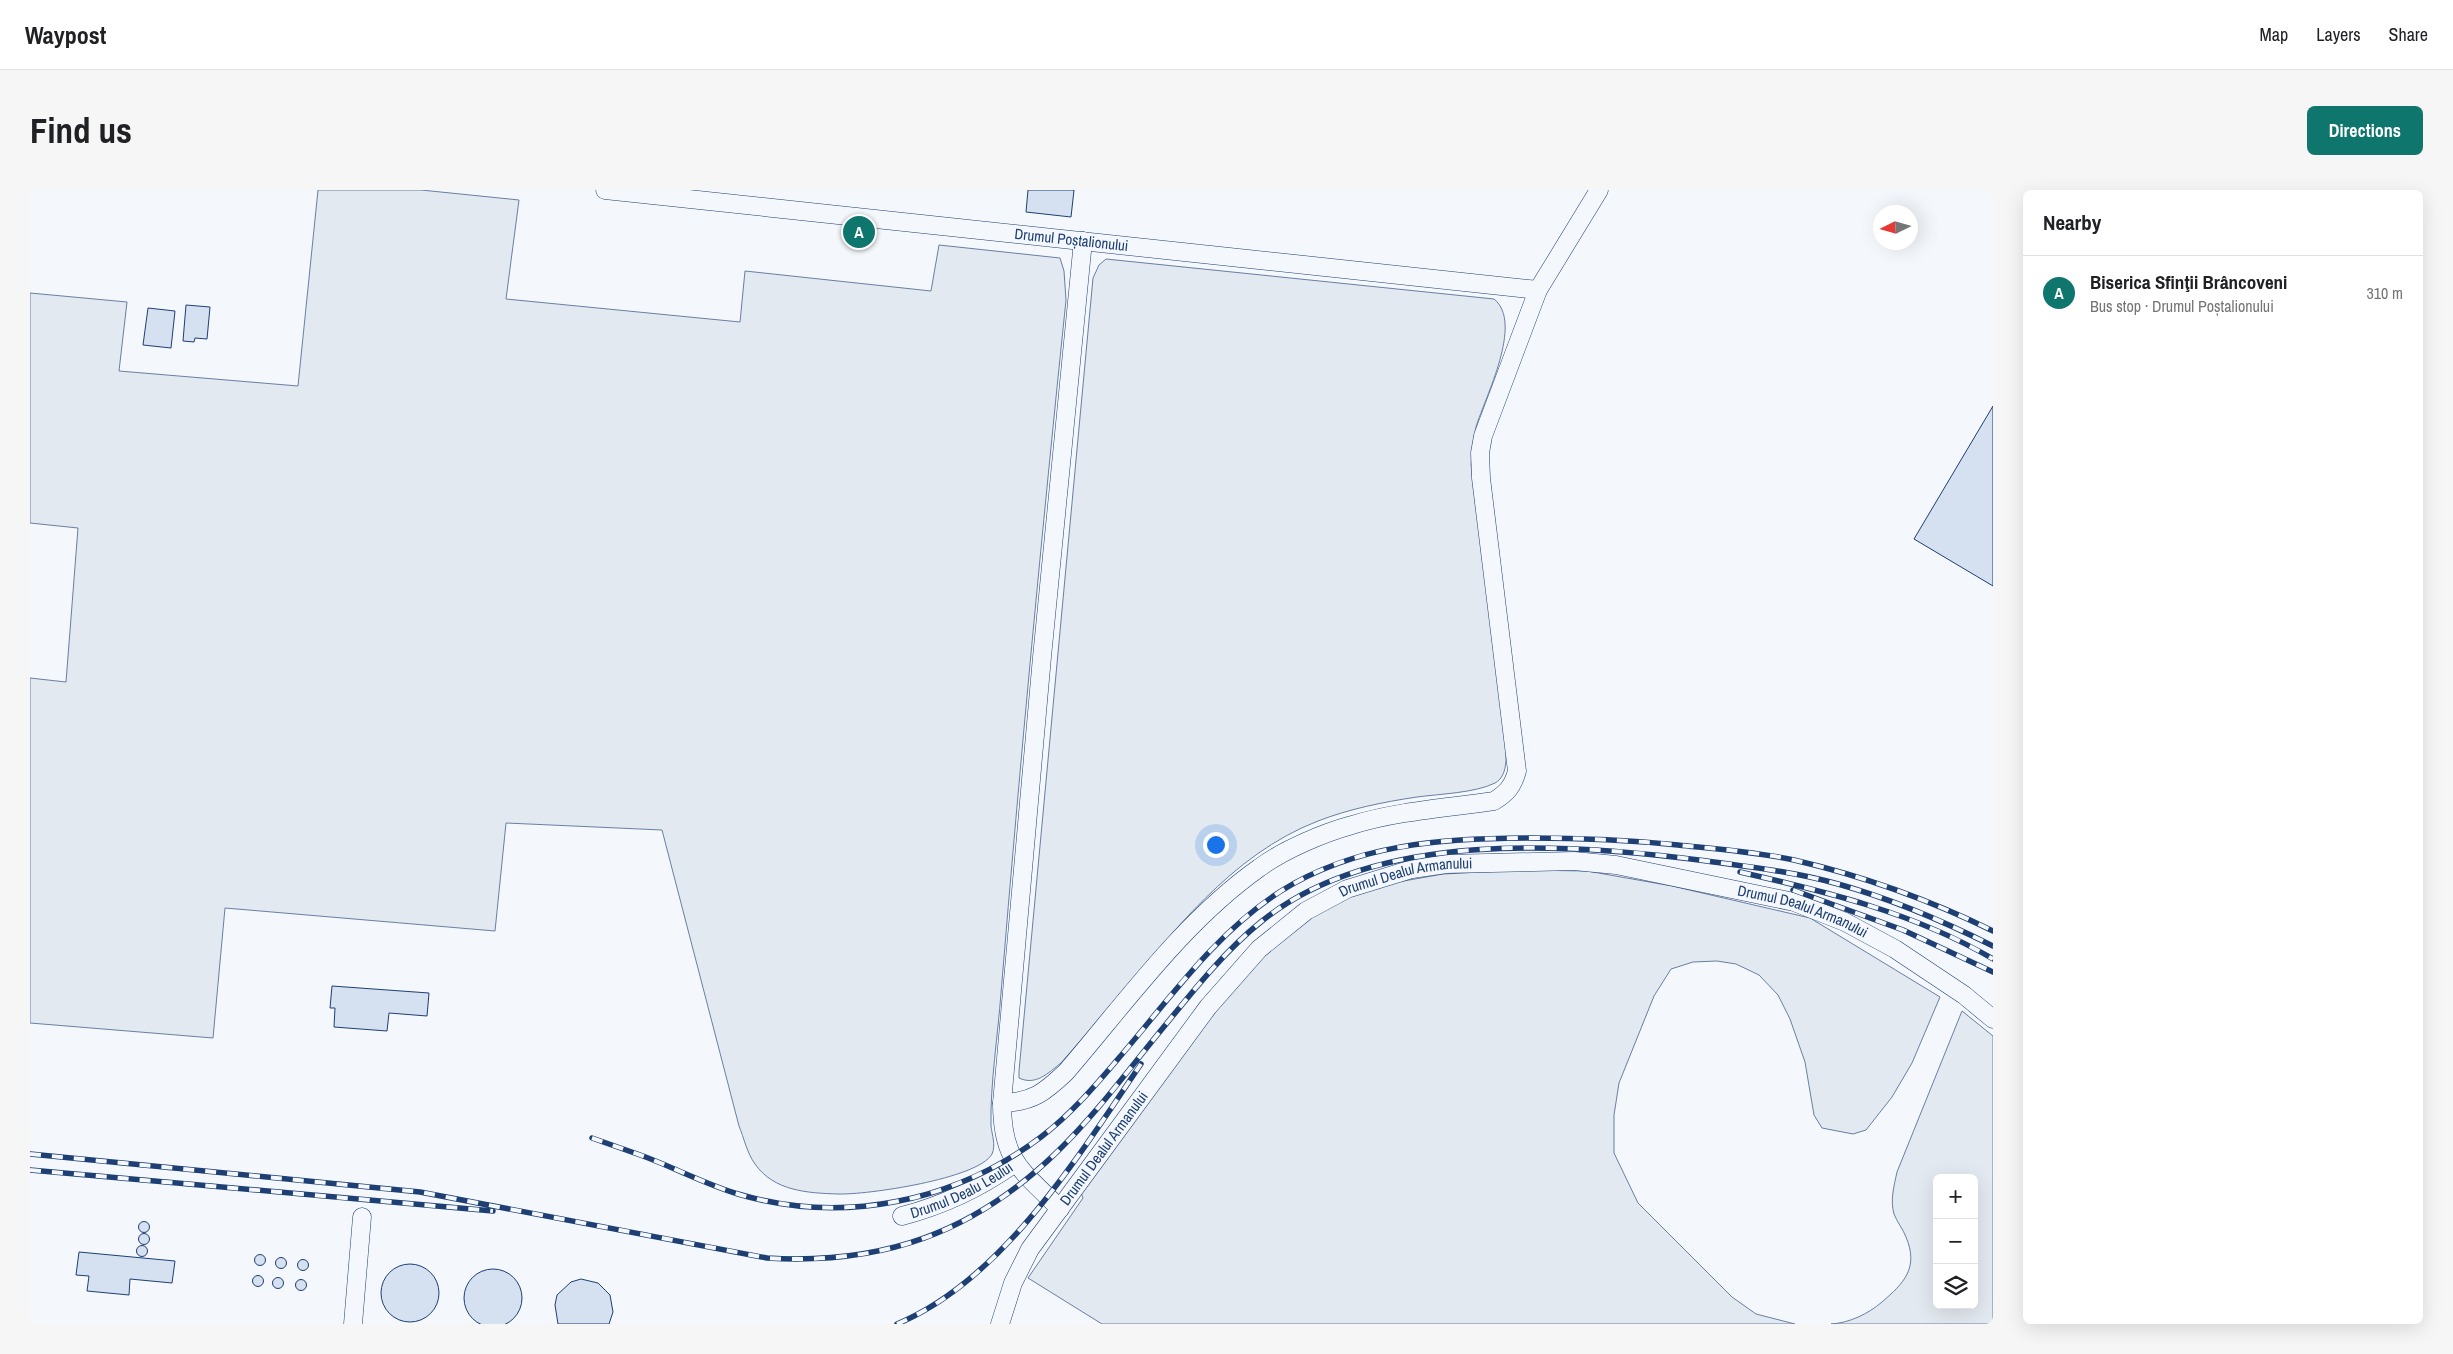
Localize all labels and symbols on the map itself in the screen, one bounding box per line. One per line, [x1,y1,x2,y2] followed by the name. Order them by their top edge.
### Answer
[1873,205,1918,250] north arrow
[843,213,875,251] pin: A
[1013,223,1129,256] street label: Drumul Poștalionului
[1203,832,1229,858] your location
[1335,852,1473,902] street label: Drumul Dealul Armanului
[1736,880,1872,942] street label: Drumul Dealul Armanului
[1055,1087,1153,1209] street label: Drumul Dealul Armanului
[908,1157,1017,1223] street label: Drumul Dealu Leului

